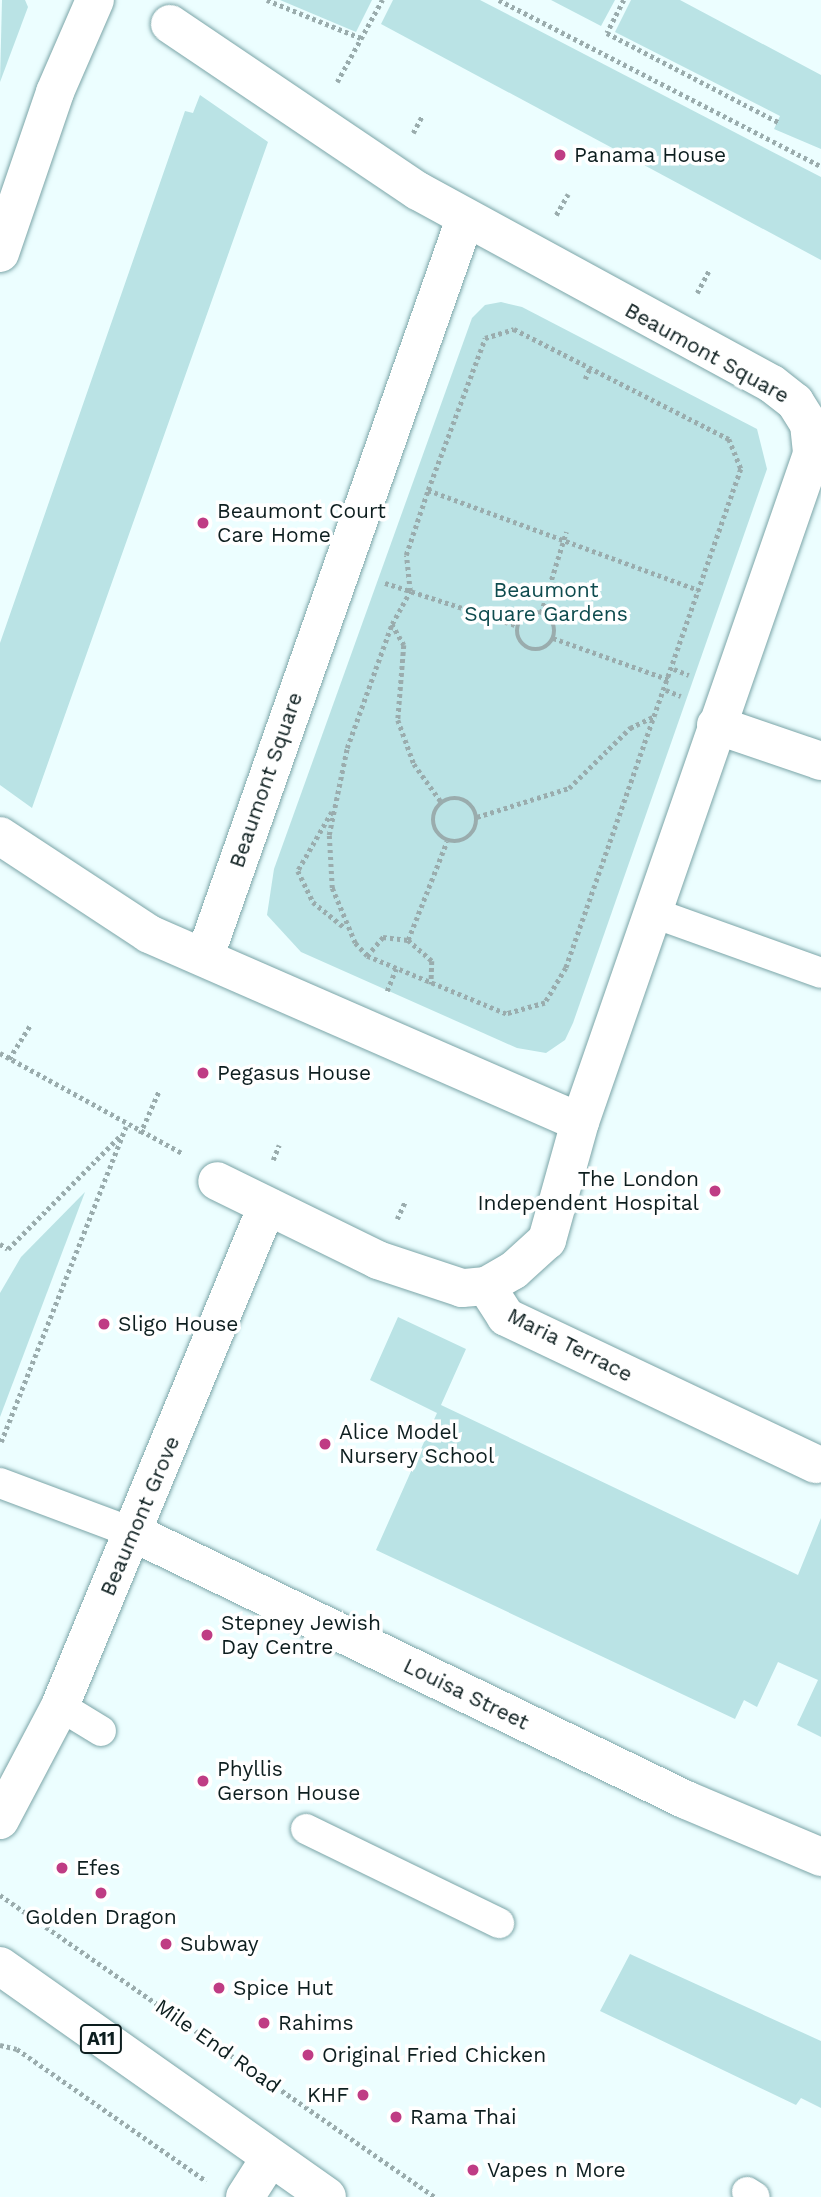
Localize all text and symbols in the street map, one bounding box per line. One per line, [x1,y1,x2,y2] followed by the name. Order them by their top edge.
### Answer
[574,142,727,168] place label: Panama House
[552,147,568,163] marker: Panama House
[620,297,794,409] street label: Beaumont Square
[217,498,386,548] place label: Beaumont Court Care Home
[195,515,211,531] marker: Beaumont Court Care Home
[464,577,628,627] park label: Beaumont Square Gardens
[224,689,308,871] street label: Beaumont Square
[217,1060,371,1086] place label: Pegasus House
[195,1065,211,1081] marker: Pegasus House
[477,1166,699,1216] place label: The London Independent Hospital
[705,1181,725,1201] marker: The London Independent Hospital
[503,1302,637,1388] street label: Maria Terrace
[118,1311,238,1337] place label: Sligo House
[96,1316,112,1332] marker: Sligo House
[339,1419,495,1469] place label: Alice Model Nursery School
[95,1432,185,1600] street label: Beaumont Grove
[317,1436,333,1452] marker: Alice Model Nursery School
[221,1610,382,1660] place label: Stepney Jewish Day Centre
[199,1627,215,1643] marker: Stepney Jewish Day Centre
[399,1653,533,1735] street label: Louisa Street
[217,1756,360,1806] place label: Phyllis Gerson House
[195,1773,211,1789] marker: Phyllis Gerson House
[76,1855,120,1881] place label: Efes
[54,1860,70,1876] marker: Efes
[93,1885,109,1901] marker: Golden Dragon
[25,1904,177,1930] place label: Golden Dragon
[180,1931,259,1957] place label: Subway
[158,1936,174,1952] marker: Subway
[233,1975,333,2001] place label: Spice Hut
[211,1980,227,1996] marker: Spice Hut
[150,1993,286,2099] street label: Mile End Road
[278,2010,354,2036] place label: Rahims
[256,2015,272,2031] marker: Rahims
[78,2024,124,2054] road number: A11
[322,2042,547,2068] place label: Original Fried Chicken
[300,2047,316,2063] marker: Original Fried Chicken
[307,2082,349,2108] place label: KHF
[355,2087,371,2103] marker: KHF
[410,2104,518,2130] place label: Rama Thai
[388,2109,404,2125] marker: Rama Thai
[487,2157,626,2183] place label: Vapes n More
[465,2162,481,2178] marker: Vapes n More

